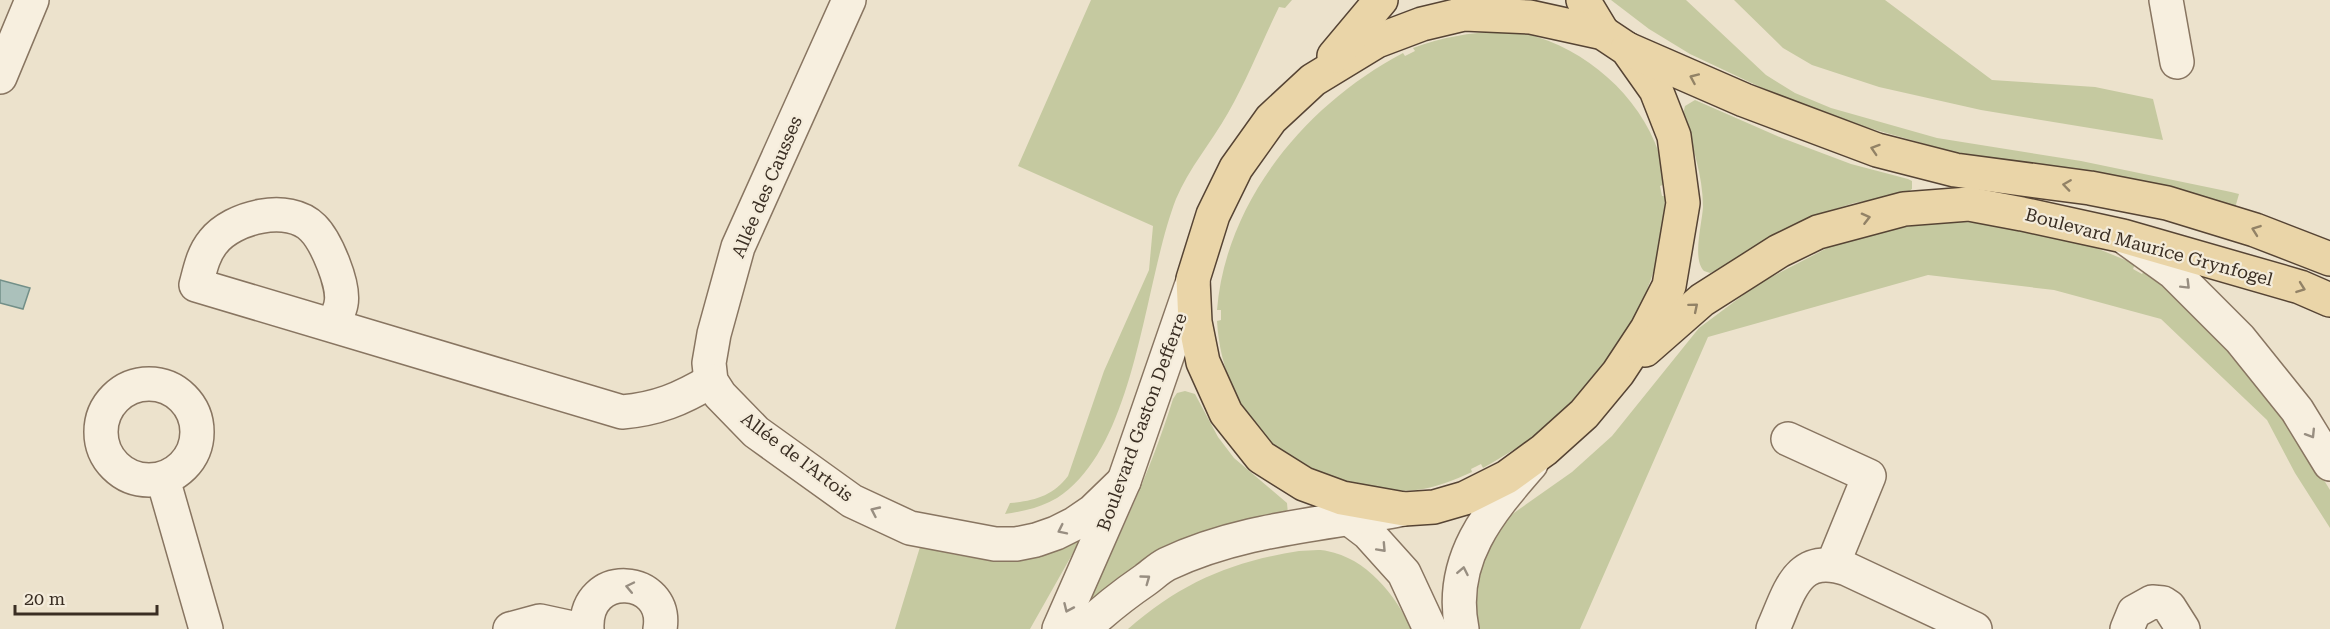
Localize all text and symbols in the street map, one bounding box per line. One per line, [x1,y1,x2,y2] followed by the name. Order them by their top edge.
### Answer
[1689,73,1700,85] one-way arrow
[727,113,806,261] street label: Allée des Causses
[1870,144,1881,156] one-way arrow
[2062,180,2071,192] one-way arrow
[2023,203,2276,290] street label: Boulevard Maurice Grynfogel
[1861,212,1871,225] one-way arrow
[2251,225,2262,238] one-way arrow
[2179,277,2190,288] one-way arrow
[2295,281,2306,293] one-way arrow
[1687,303,1698,314] one-way arrow
[1092,310,1191,534] street label: Boulevard Gaston Defferre
[737,408,857,505] street label: Allée de l'Artois
[2304,428,2316,438] one-way arrow
[870,507,881,519] one-way arrow
[1058,522,1069,534] one-way arrow
[1375,541,1386,552] one-way arrow
[1456,566,1469,576] one-way arrow
[1139,575,1150,586] one-way arrow
[15,578,158,616] scale bar
[625,581,635,594] one-way arrow
[24,588,65,609] text: 20 m
[1063,602,1075,613] one-way arrow

